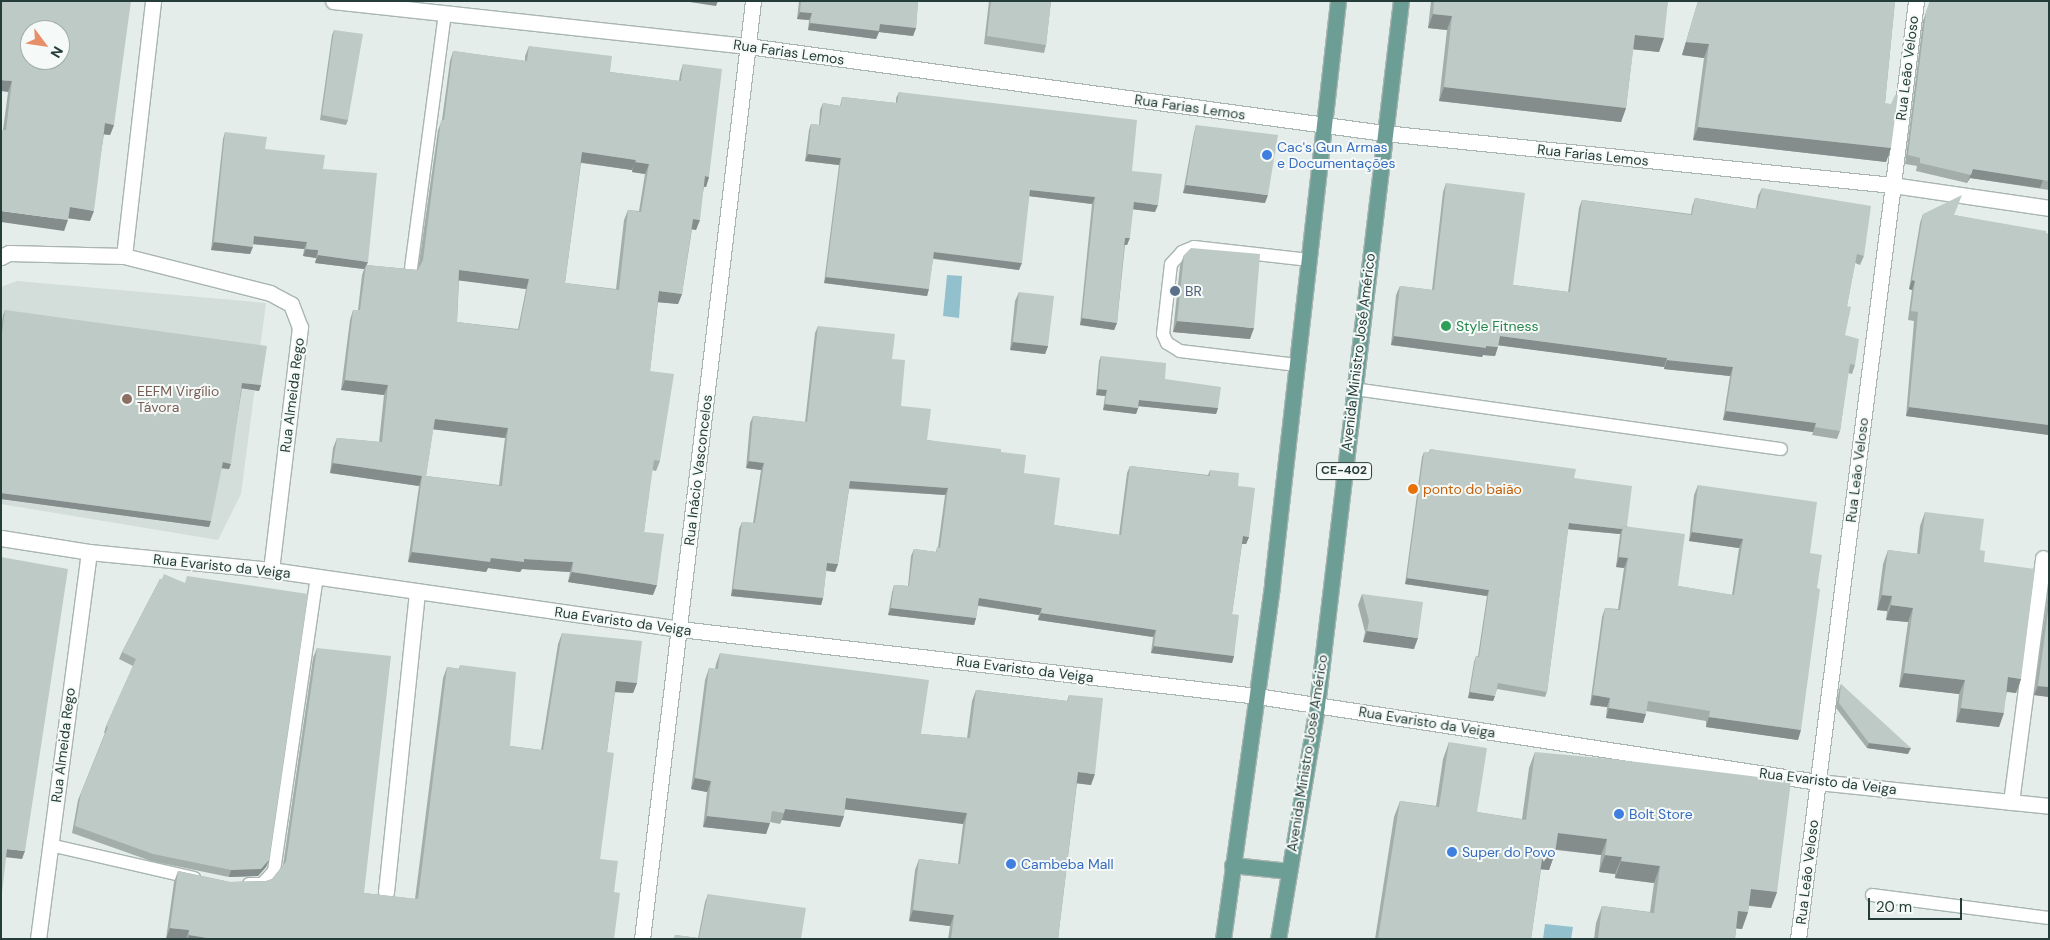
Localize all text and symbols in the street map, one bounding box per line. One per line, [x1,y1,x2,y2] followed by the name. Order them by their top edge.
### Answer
[1892,15,1922,121] street label: Rua Leão Veloso
[20,20,70,70] north arrow
[732,36,846,68] street label: Rua Farias Lemos
[47,43,67,61] text: N
[1133,91,1247,123] street label: Rua Farias Lemos
[1277,139,1395,172] place label: Cac's Gun Armas e Documentações
[1536,141,1650,169] street label: Rua Farias Lemos
[1261,149,1273,161] marker: Cac's Gun Armas e Documentações
[1338,252,1378,452] street label: Avenida Ministro José Américo
[1185,283,1202,299] place label: BR
[1169,285,1181,297] marker: BR
[1456,318,1539,334] place label: Style Fitness
[1440,320,1452,332] marker: Style Fitness
[277,337,307,453] street label: Rua Almeida Rego
[137,383,219,416] place label: EEFM Virgílio Távora
[121,393,133,405] marker: EEFM Virgílio Távora
[680,394,716,546] street label: Rua Inácio Vasconcelos
[1842,417,1872,523] street label: Rua Leão Veloso
[1315,462,1373,481] road number: CE-402
[1423,481,1522,497] place label: ponto do baião
[1407,483,1419,495] marker: ponto do baião
[152,550,292,582] street label: Rua Evaristo da Veiga
[553,603,693,639] street label: Rua Evaristo da Veiga
[955,652,1095,686] street label: Rua Evaristo da Veiga
[1283,653,1331,853] street label: Avenida Ministro José Américo
[48,687,78,803] street label: Rua Almeida Rego
[1357,703,1497,741] street label: Rua Evaristo da Veiga
[1758,764,1898,798] street label: Rua Evaristo da Veiga
[1629,806,1693,822] place label: Bolt Store
[1613,808,1625,820] marker: Bolt Store
[1792,819,1822,925] street label: Rua Leão Veloso
[1462,844,1556,860] place label: Super do Povo
[1446,846,1458,858] marker: Super do Povo
[1021,856,1114,872] place label: Cambeba Mall
[1005,858,1017,870] marker: Cambeba Mall
[1870,888,1964,920] scale bar
[1876,897,1912,917] text: 20 m

